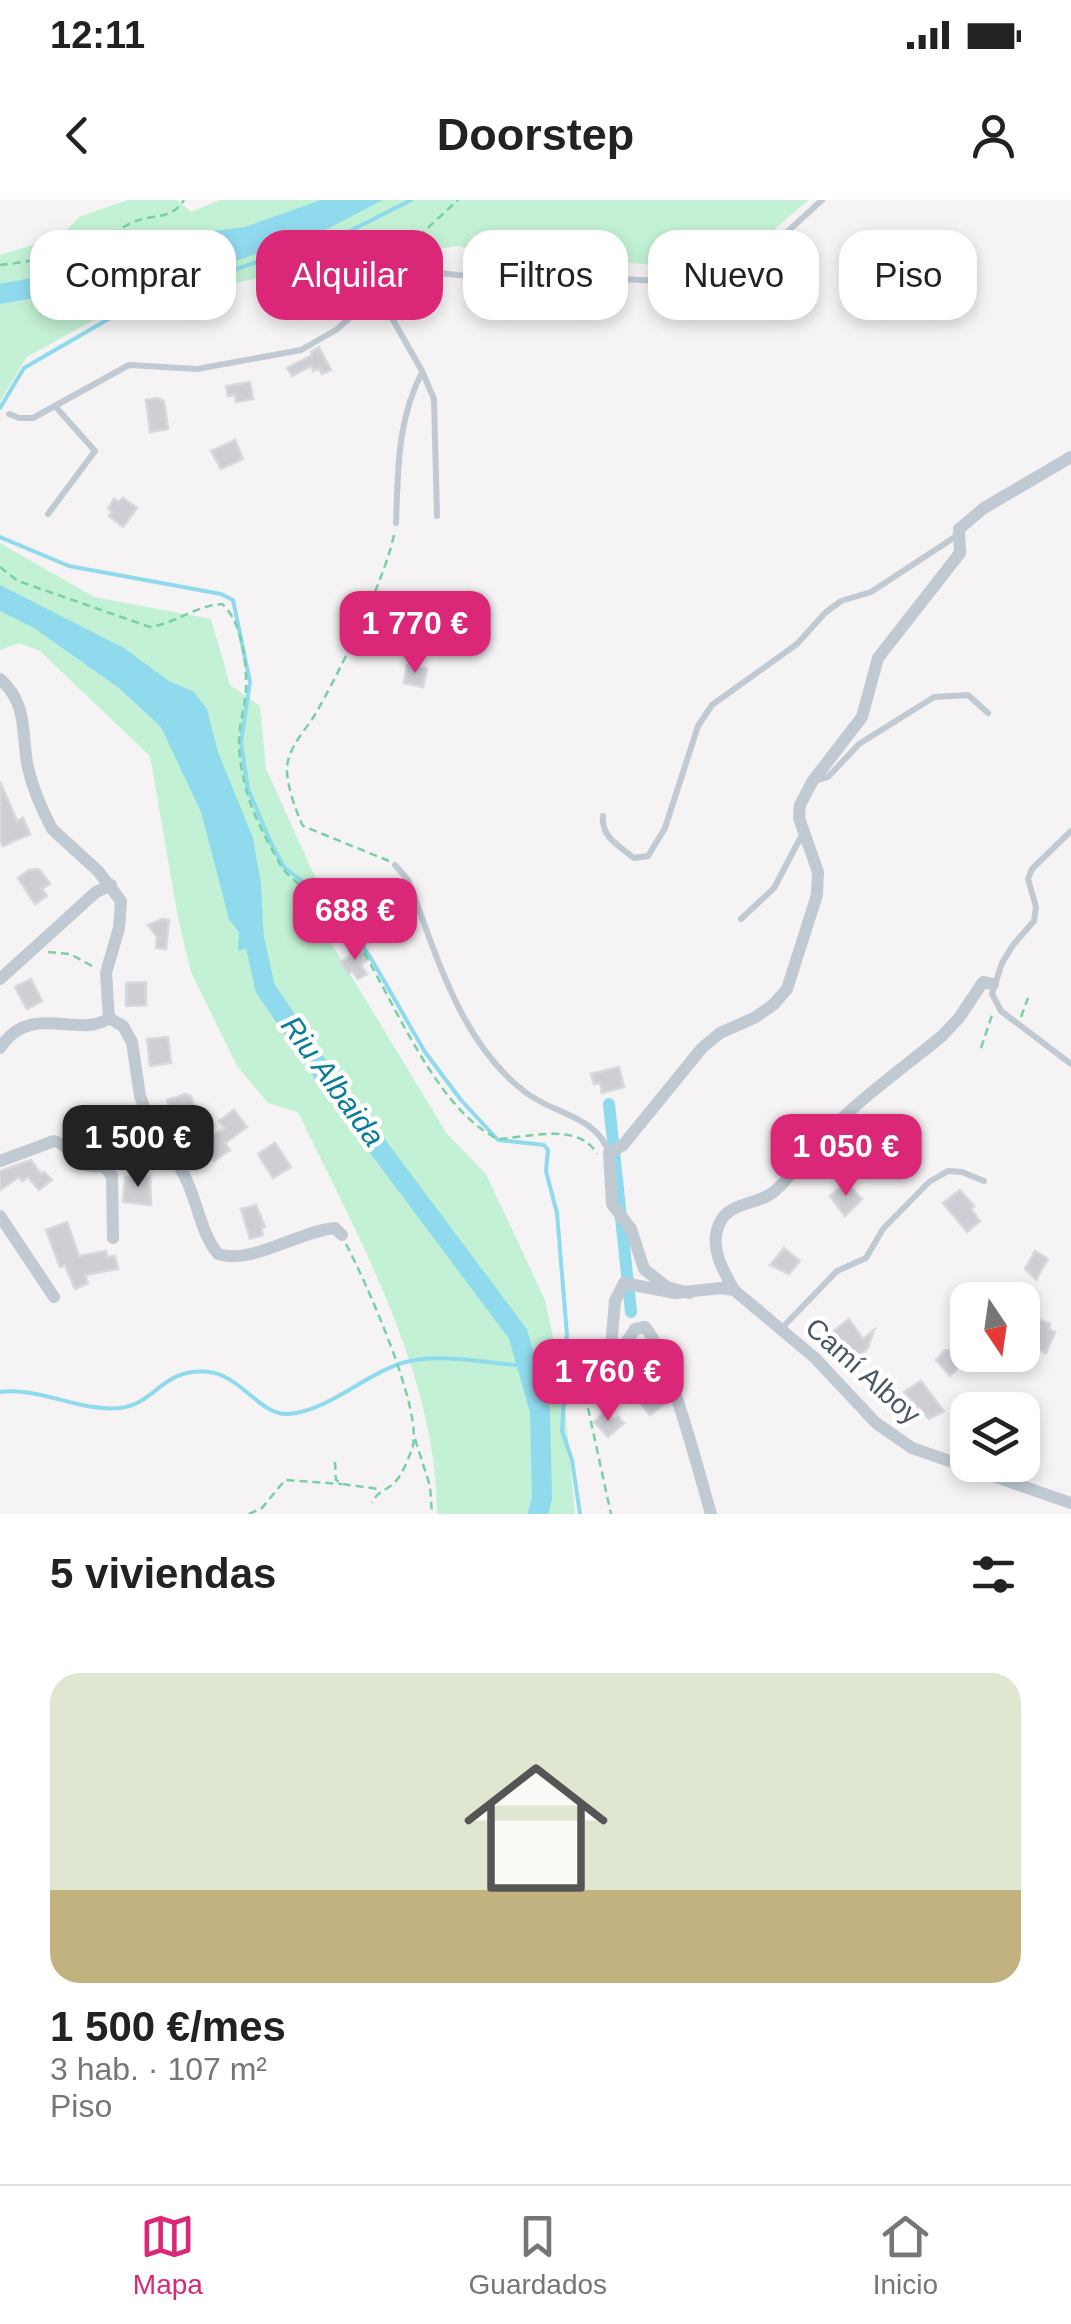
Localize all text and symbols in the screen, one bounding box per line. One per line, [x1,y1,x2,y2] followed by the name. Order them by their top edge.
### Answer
[50,14,145,56] text: 12:11
[50,108,105,163] icon: back
[966,108,1021,163] icon: person
[437,109,634,160] text: Doorstep
[30,230,236,320] chip: Comprar
[256,230,443,320] chip: Alquilar
[463,230,628,320] chip: Filtros
[648,230,819,320] chip: Nuevo
[839,230,977,320] chip: Piso
[323,591,507,676] pin: 1 770 €
[362,605,468,641] text: 1 770 €
[285,878,425,963] pin: 688 €
[315,892,395,928] text: 688 €
[275,1010,391,1152] water label: Riu Albaida
[46,1105,230,1190] pin: 1 500 €
[754,1114,938,1199] pin: 1 050 €
[85,1119,191,1155] text: 1 500 €
[793,1128,899,1164] text: 1 050 €
[950,1282,1040,1372] north arrow
[950,1282,1040,1482] map controls
[799,1312,927,1430] street label: Camí Alboy
[516,1339,700,1424] pin: 1 760 €
[555,1353,661,1389] text: 1 760 €
[950,1392,1040,1482] button: layers
[966,1547,1021,1602] icon: filters
[50,1550,276,1597] text: 5 viviendas
[446,1738,626,1918] icon: home
[50,2003,286,2050] text: 1 500 €/mes
[50,2051,267,2087] text: 3 hab. · 107 m²
[50,2088,112,2124] text: Piso
[133,2209,203,2301] tab: Mapa
[469,2209,607,2301] tab: Guardados
[873,2209,938,2301] tab: Inicio

